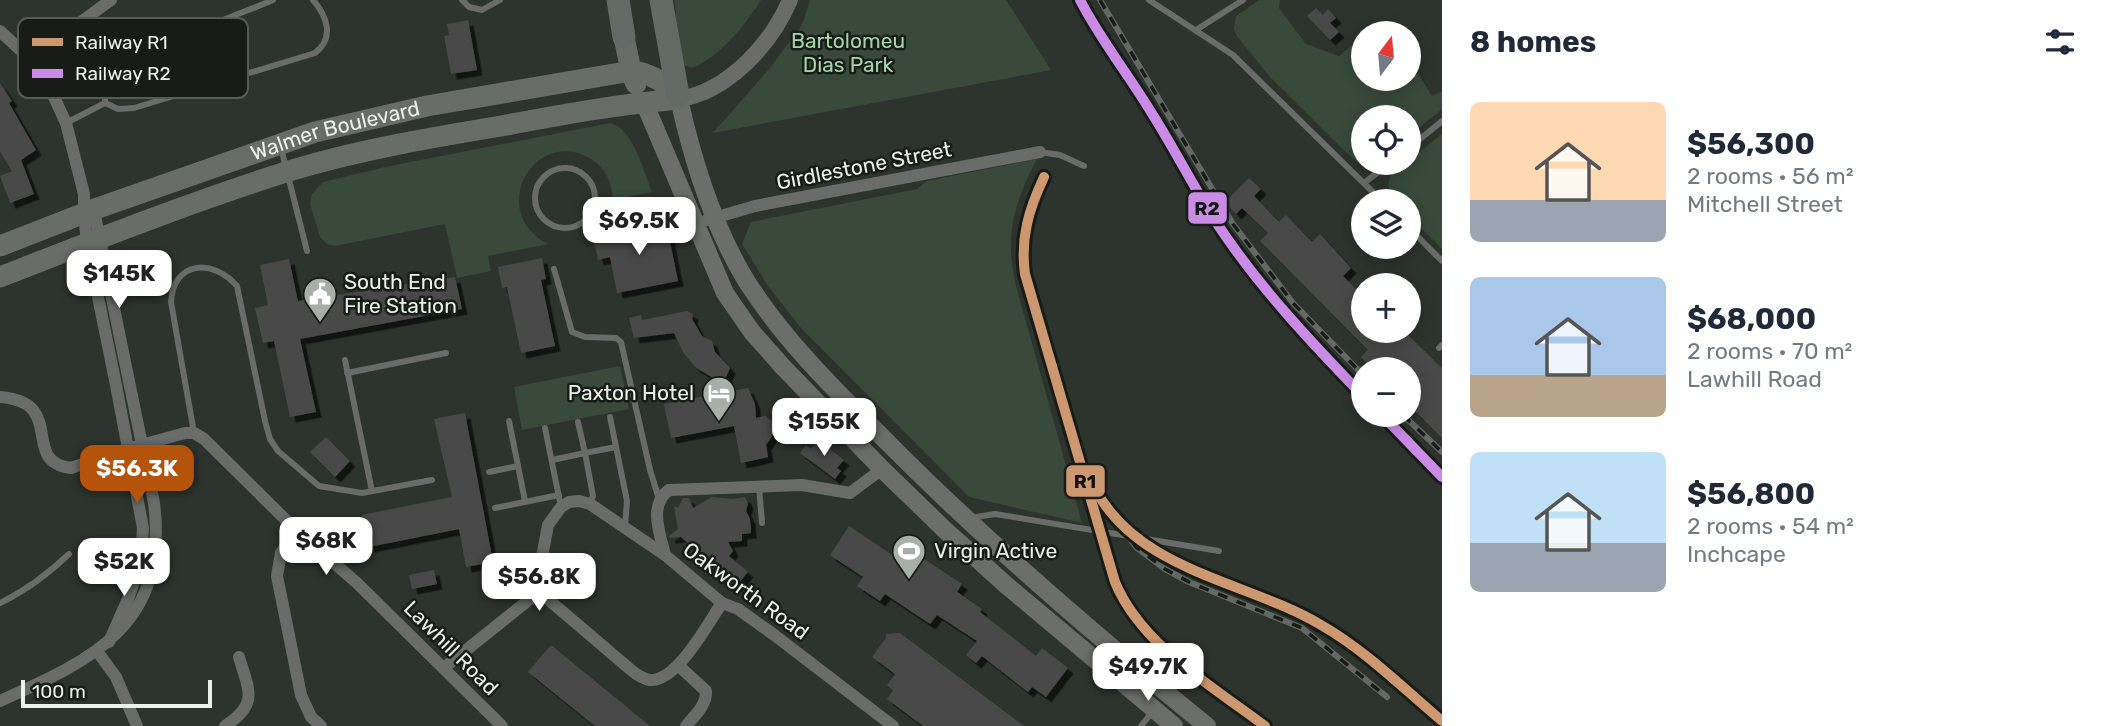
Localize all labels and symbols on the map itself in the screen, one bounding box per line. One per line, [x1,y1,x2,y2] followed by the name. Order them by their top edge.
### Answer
[18,18,248,98] legend
[1351,21,1421,91] north arrow
[791,28,905,77] park label: Bartolomeu Dias Park
[75,31,168,54] text: Railway R1
[75,62,171,85] text: Railway R2
[247,95,422,166] street label: Walmer Boulevard
[774,136,954,195] street label: Girdlestone Street
[1187,191,1228,225] line badge: R2
[1194,197,1220,220] text: R2
[582,198,696,257] pin: $69.5K
[70,250,168,310] pin: $145K
[344,269,457,318] place label: South End Fire Station
[301,275,339,324] public building icon: South End Fire Station
[700,374,738,423] hotel icon: Paxton Hotel
[568,380,694,405] place label: Paxton Hotel
[775,398,873,458] pin: $155K
[80,446,194,505] pin: $56.3K
[1065,464,1106,498] line badge: R1
[1074,470,1096,493] text: R1
[285,518,367,577] pin: $68K
[890,532,928,581] sports icon: Virgin Active
[679,537,814,645] street label: Oakworth Road
[83,538,165,598] pin: $52K
[934,538,1057,563] place label: Virgin Active
[482,554,596,613] pin: $56.8K
[399,595,504,700] street label: Lawhill Road
[1091,644,1205,703] pin: $49.7K
[21,677,212,709] scale bar

